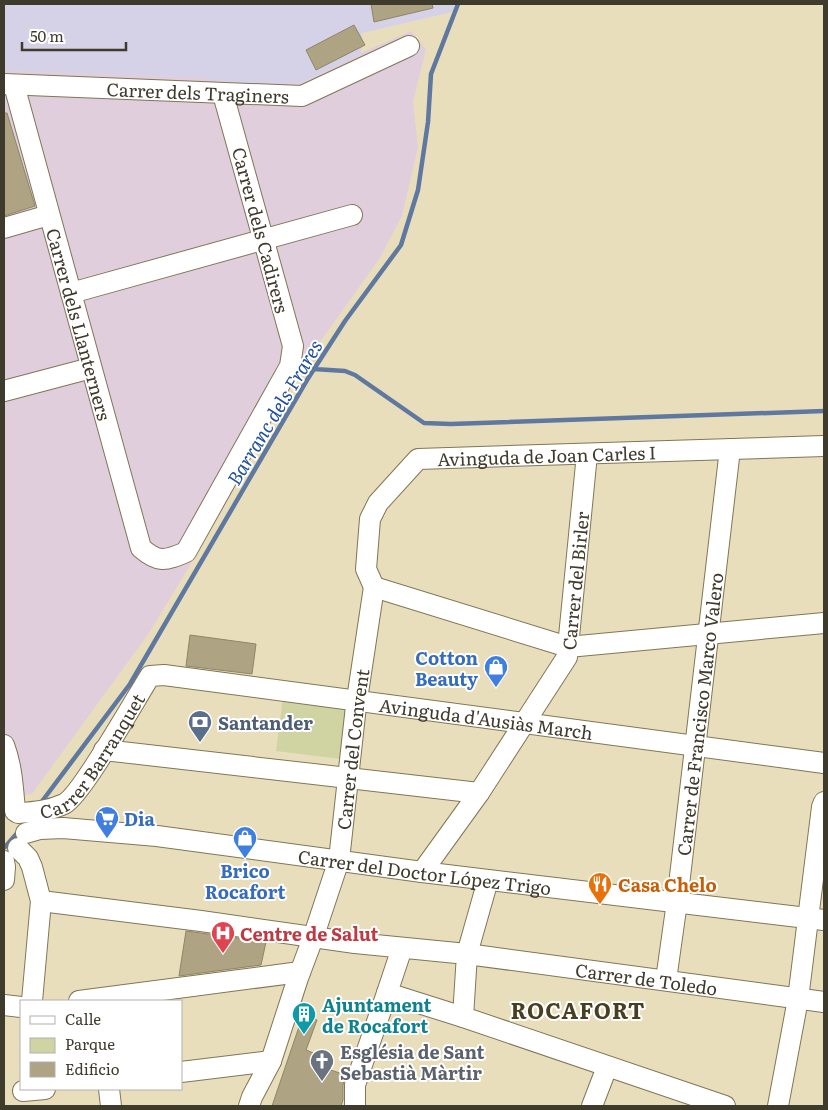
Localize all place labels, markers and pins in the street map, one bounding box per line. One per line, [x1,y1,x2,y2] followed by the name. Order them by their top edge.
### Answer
[415,644,478,692] place label: Cotton Beauty
[483,654,509,688] shop icon: Cotton Beauty
[187,709,213,743] bank icon: Santander
[218,709,313,736] place label: Santander
[94,805,120,839] supermarket icon: Dia
[124,805,156,832] place label: Dia
[232,825,258,859] shop icon: Brico Rocafort
[205,857,285,905] place label: Brico Rocafort
[587,871,613,905] restaurant icon: Casa Chelo
[618,871,717,898] place label: Casa Chelo
[210,920,236,954] hospital icon: Centre de Salut
[240,920,378,947] place label: Centre de Salut
[322,991,432,1039] place label: Ajuntament de Rocafort
[291,1001,317,1035] building icon: Ajuntament de Rocafort
[340,1038,484,1086] place label: Església de Sant Sebastià Màrtir
[309,1048,335,1082] church icon: Església de Sant Sebastià Màrtir

